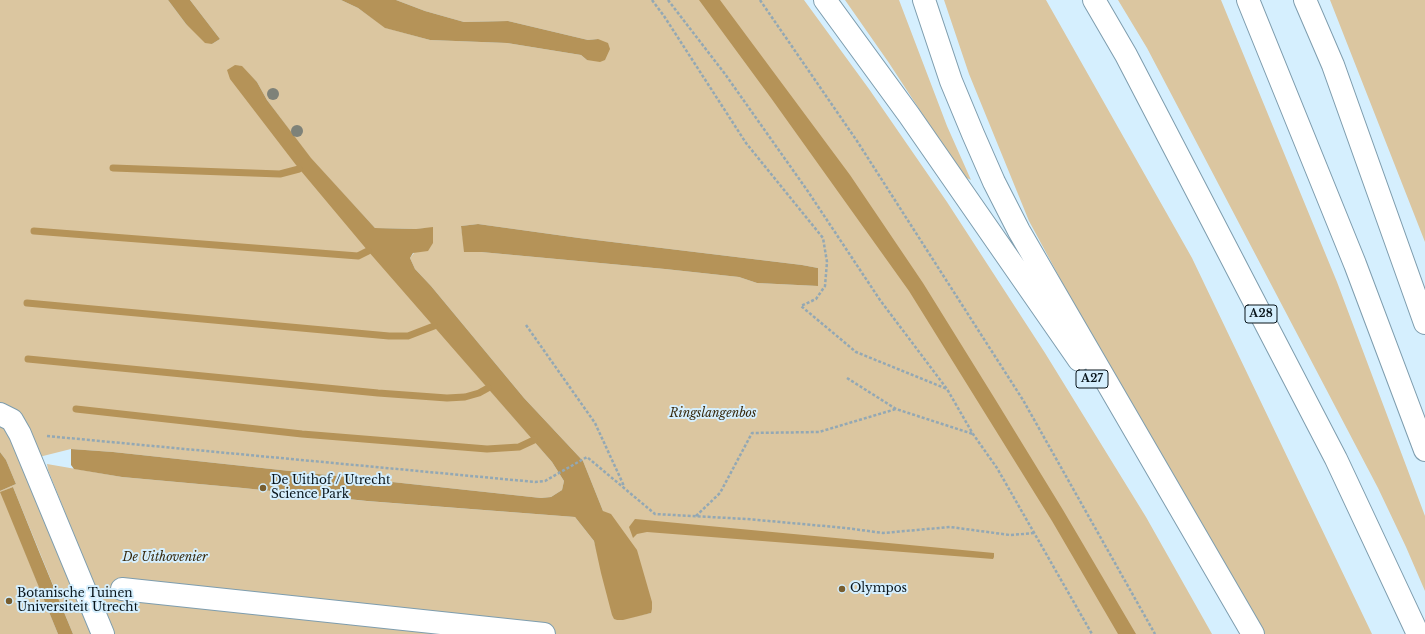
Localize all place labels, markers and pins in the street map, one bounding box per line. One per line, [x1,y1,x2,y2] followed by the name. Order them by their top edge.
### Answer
[271,474,390,502] place label: De Uithof / Utrecht Science Park
[258,483,268,493] marker: De Uithof / Utrecht Science Park
[850,582,907,596] place label: Olympos
[837,584,847,594] marker: Olympos
[17,587,138,615] place label: Botanische Tuinen Universiteit Utrecht
[4,596,14,606] marker: Botanische Tuinen Universiteit Utrecht

